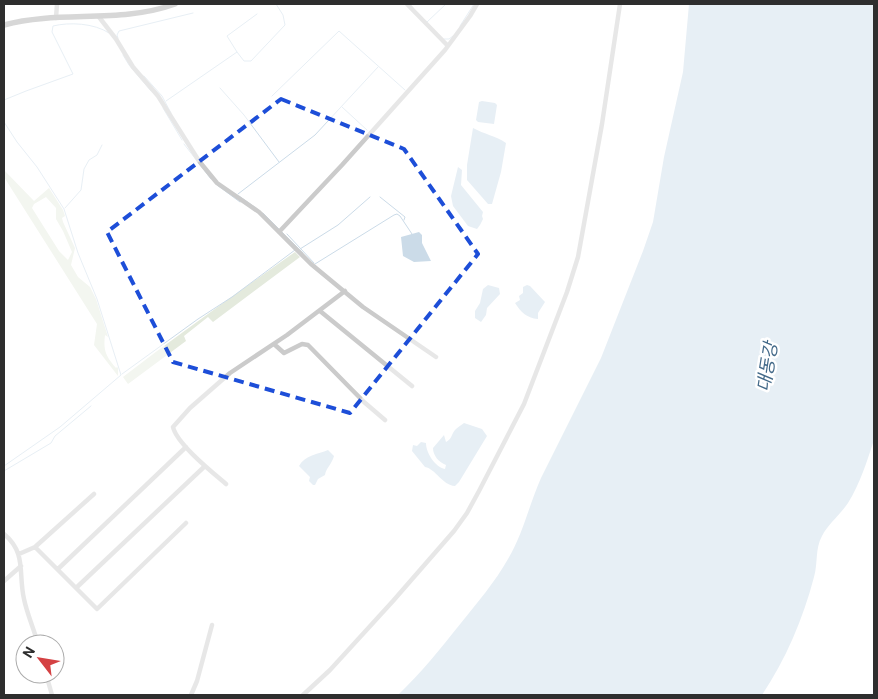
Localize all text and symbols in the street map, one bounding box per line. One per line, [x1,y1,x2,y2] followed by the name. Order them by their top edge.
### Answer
[753,338,782,393] water label: 대동강
[15,634,65,684] north arrow
[19,644,38,661] text: N

